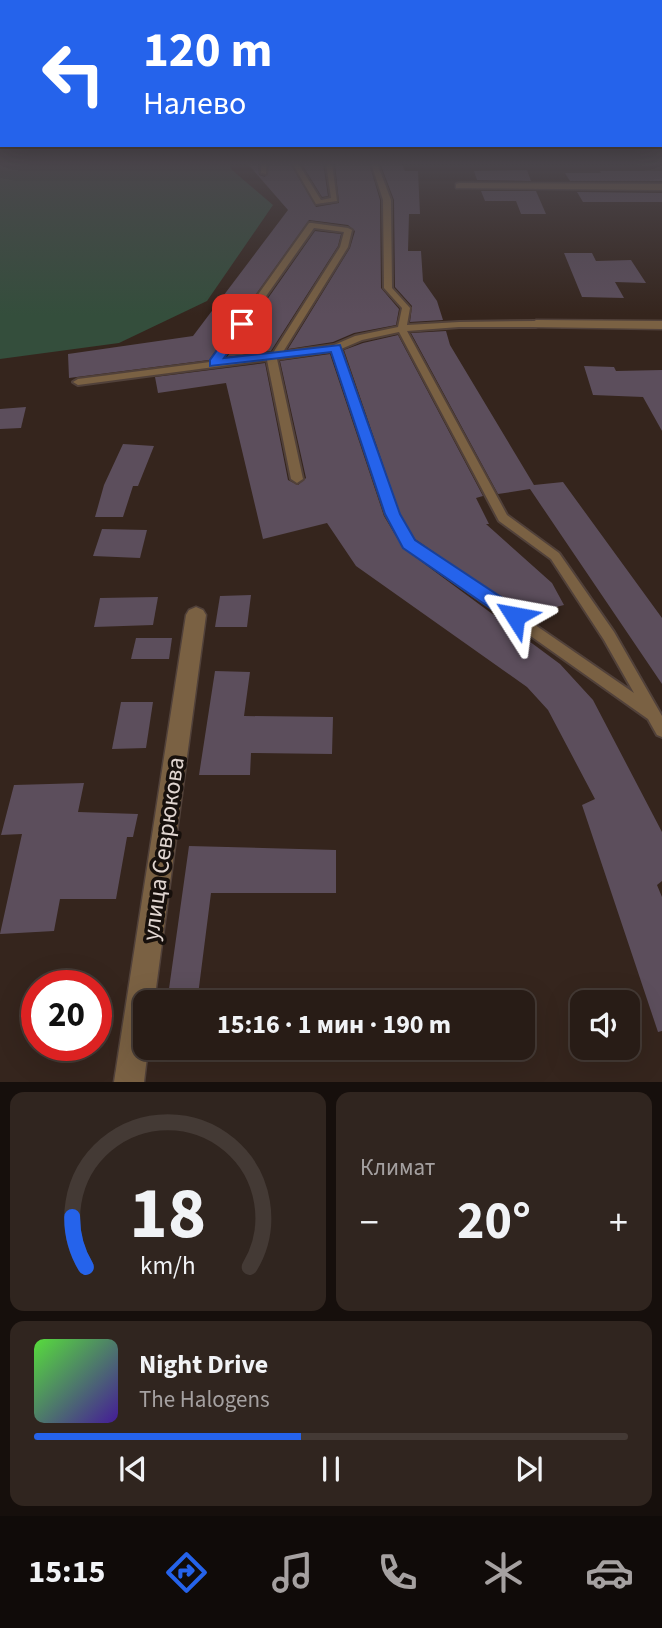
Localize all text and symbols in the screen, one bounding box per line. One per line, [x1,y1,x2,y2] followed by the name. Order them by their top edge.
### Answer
[143,16,272,86] text: 120 m
[28,28,119,119] icon: left
[143,81,246,127] text: Налево
[212,294,272,354] pin
[223,305,261,343] icon: arrive
[478,579,552,653] position arrow
[133,755,194,943] street label: улица Севрюкова
[21,970,112,1061] speed limit sign: 20
[570,990,640,1060] map controls
[570,990,640,1060] button: sound
[217,1006,451,1043] text: 15:16 · 1 мин · 190 m
[360,1151,435,1184] text: Климат
[130,1163,206,1267] text: 18
[457,1185,531,1259] text: 20°
[360,1196,379,1250] text: −
[609,1196,628,1250] text: +
[140,1248,196,1284] text: km/h
[139,1346,268,1383] text: Night Drive
[139,1383,270,1416] text: The Halogens
[114,1450,152,1488] icon: previous
[312,1450,350,1488] icon: pause
[510,1450,548,1488] icon: next
[162,1548,211,1597] icon: directions
[268,1548,317,1597] icon: music
[373,1548,422,1597] icon: phone
[479,1548,528,1597] icon: climate
[585,1548,634,1597] icon: car
[28,1549,106,1595] text: 15:15

